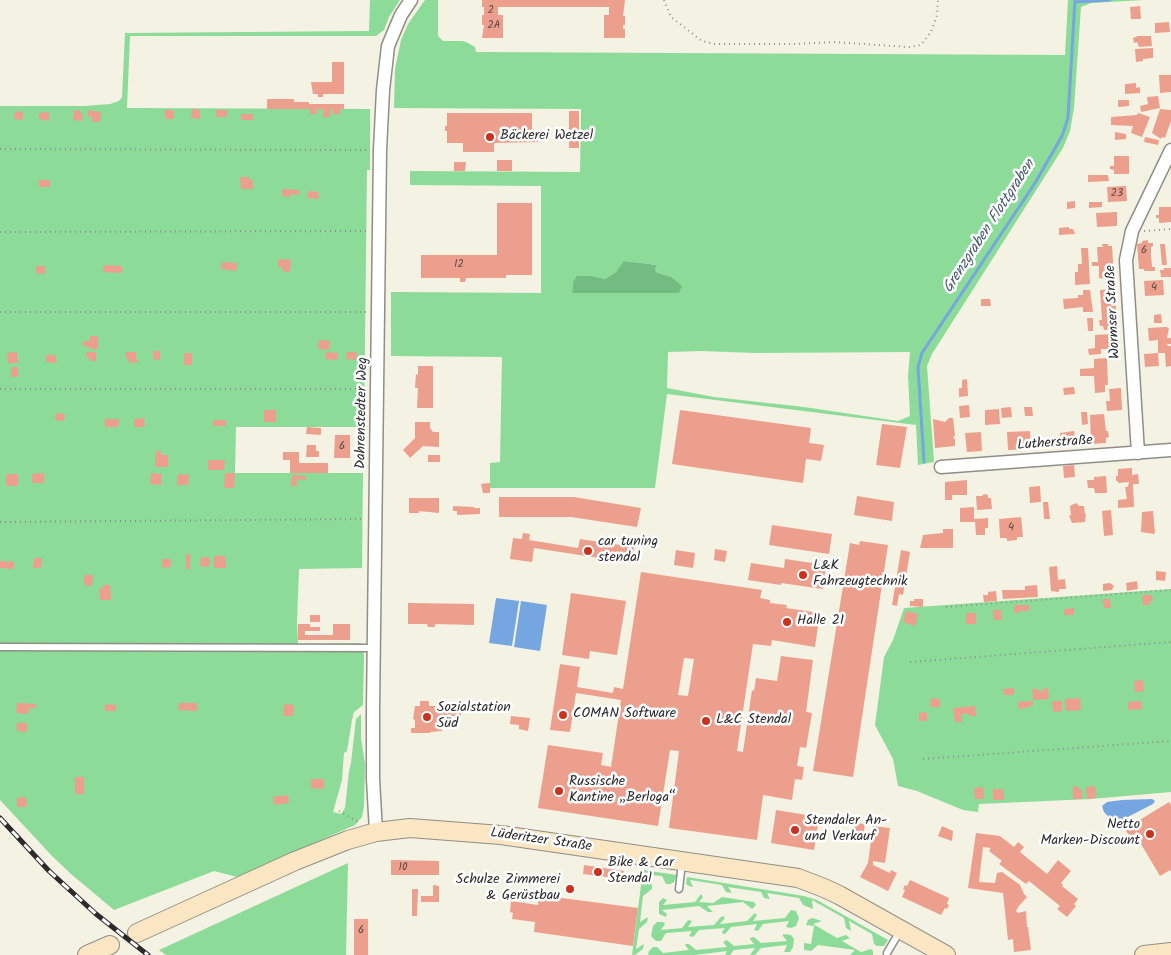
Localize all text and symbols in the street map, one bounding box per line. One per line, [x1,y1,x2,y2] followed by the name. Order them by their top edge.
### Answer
[488,4,494,18] house number: 2
[487,19,501,33] house number: 2A
[500,129,593,145] place label: Bäckerei Wetzel
[484,131,496,143] marker: Bäckerei Wetzel
[940,157,1040,297] water label: Grenzgraben Flottgraben
[1111,187,1123,201] house number: 23
[1141,244,1147,258] house number: 6
[454,258,464,272] house number: 12
[1103,265,1125,359] street label: Wormser Straße
[1151,281,1157,295] house number: 4
[354,357,372,469] street label: Dahrenstedter Weg
[1017,433,1093,455] street label: Lutherstraße
[339,440,345,454] house number: 6
[1008,521,1014,535] house number: 4
[598,535,658,568] place label: car tuning stendal
[582,545,594,557] marker: car tuning stendal
[813,559,908,592] place label: L&K Fahrzeugtechnik
[797,569,809,581] marker: L&K Fahrzeugtechnik
[797,614,844,630] place label: Halle 21
[781,616,793,628] marker: Halle 21
[437,701,511,734] place label: Sozialstation Süd
[573,707,676,723] place label: COMAN Software
[557,709,569,721] marker: COMAN Software
[421,711,433,723] marker: Sozialstation Süd
[716,713,791,729] place label: L&C Stendal
[700,715,712,727] marker: L&C Stendal
[569,775,676,808] place label: Russische Kantine „Berloga“
[553,785,565,797] marker: Russische Kantine „Berloga“
[805,814,888,846] place label: Stendaler An- und Verkauf
[1040,818,1140,850] place label: Netto Marken-Discount
[789,824,801,836] marker: Stendaler An- und Verkauf
[489,826,593,856] street label: Lüderitzer Straße
[1144,828,1156,840] marker: Netto Marken-Discount
[608,856,674,889] place label: Bike & Car Stendal
[399,861,407,875] house number: 10
[592,866,604,878] marker: Bike & Car Stendal
[456,873,560,906] place label: Schulze Zimmerei & Gerüstbau
[564,883,576,895] marker: Schulze Zimmerei & Gerüstbau
[358,924,364,938] house number: 6

